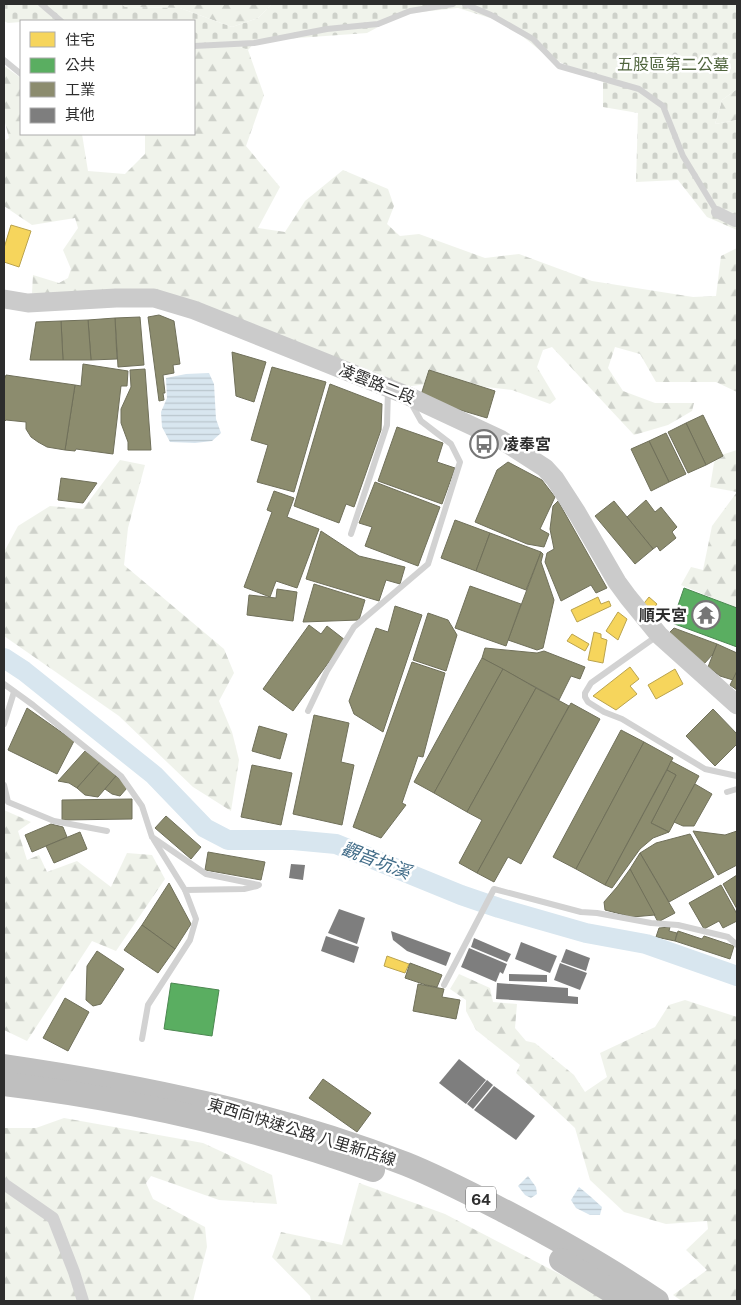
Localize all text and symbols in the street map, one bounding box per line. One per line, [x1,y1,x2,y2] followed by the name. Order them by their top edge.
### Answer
[20,20,195,135] legend
[65,31,95,48] text: 住宅
[617,55,729,74] park label: 五股區第二公墓
[65,56,95,73] text: 公共
[65,81,95,98] text: 工業
[65,106,95,123] text: 其他
[336,360,418,408] street label: 凌雲路二段
[469,429,499,459] bus stop icon: 凌奉宮
[503,435,551,454] place label: 凌奉宮
[691,600,721,630] temple icon: 順天宮
[639,606,687,625] place label: 順天宮
[339,837,416,884] water label: 觀音坑溪
[206,1094,398,1170] street label: 東西向快速公路 八里新店線
[466,1186,496,1212] road number: 64

